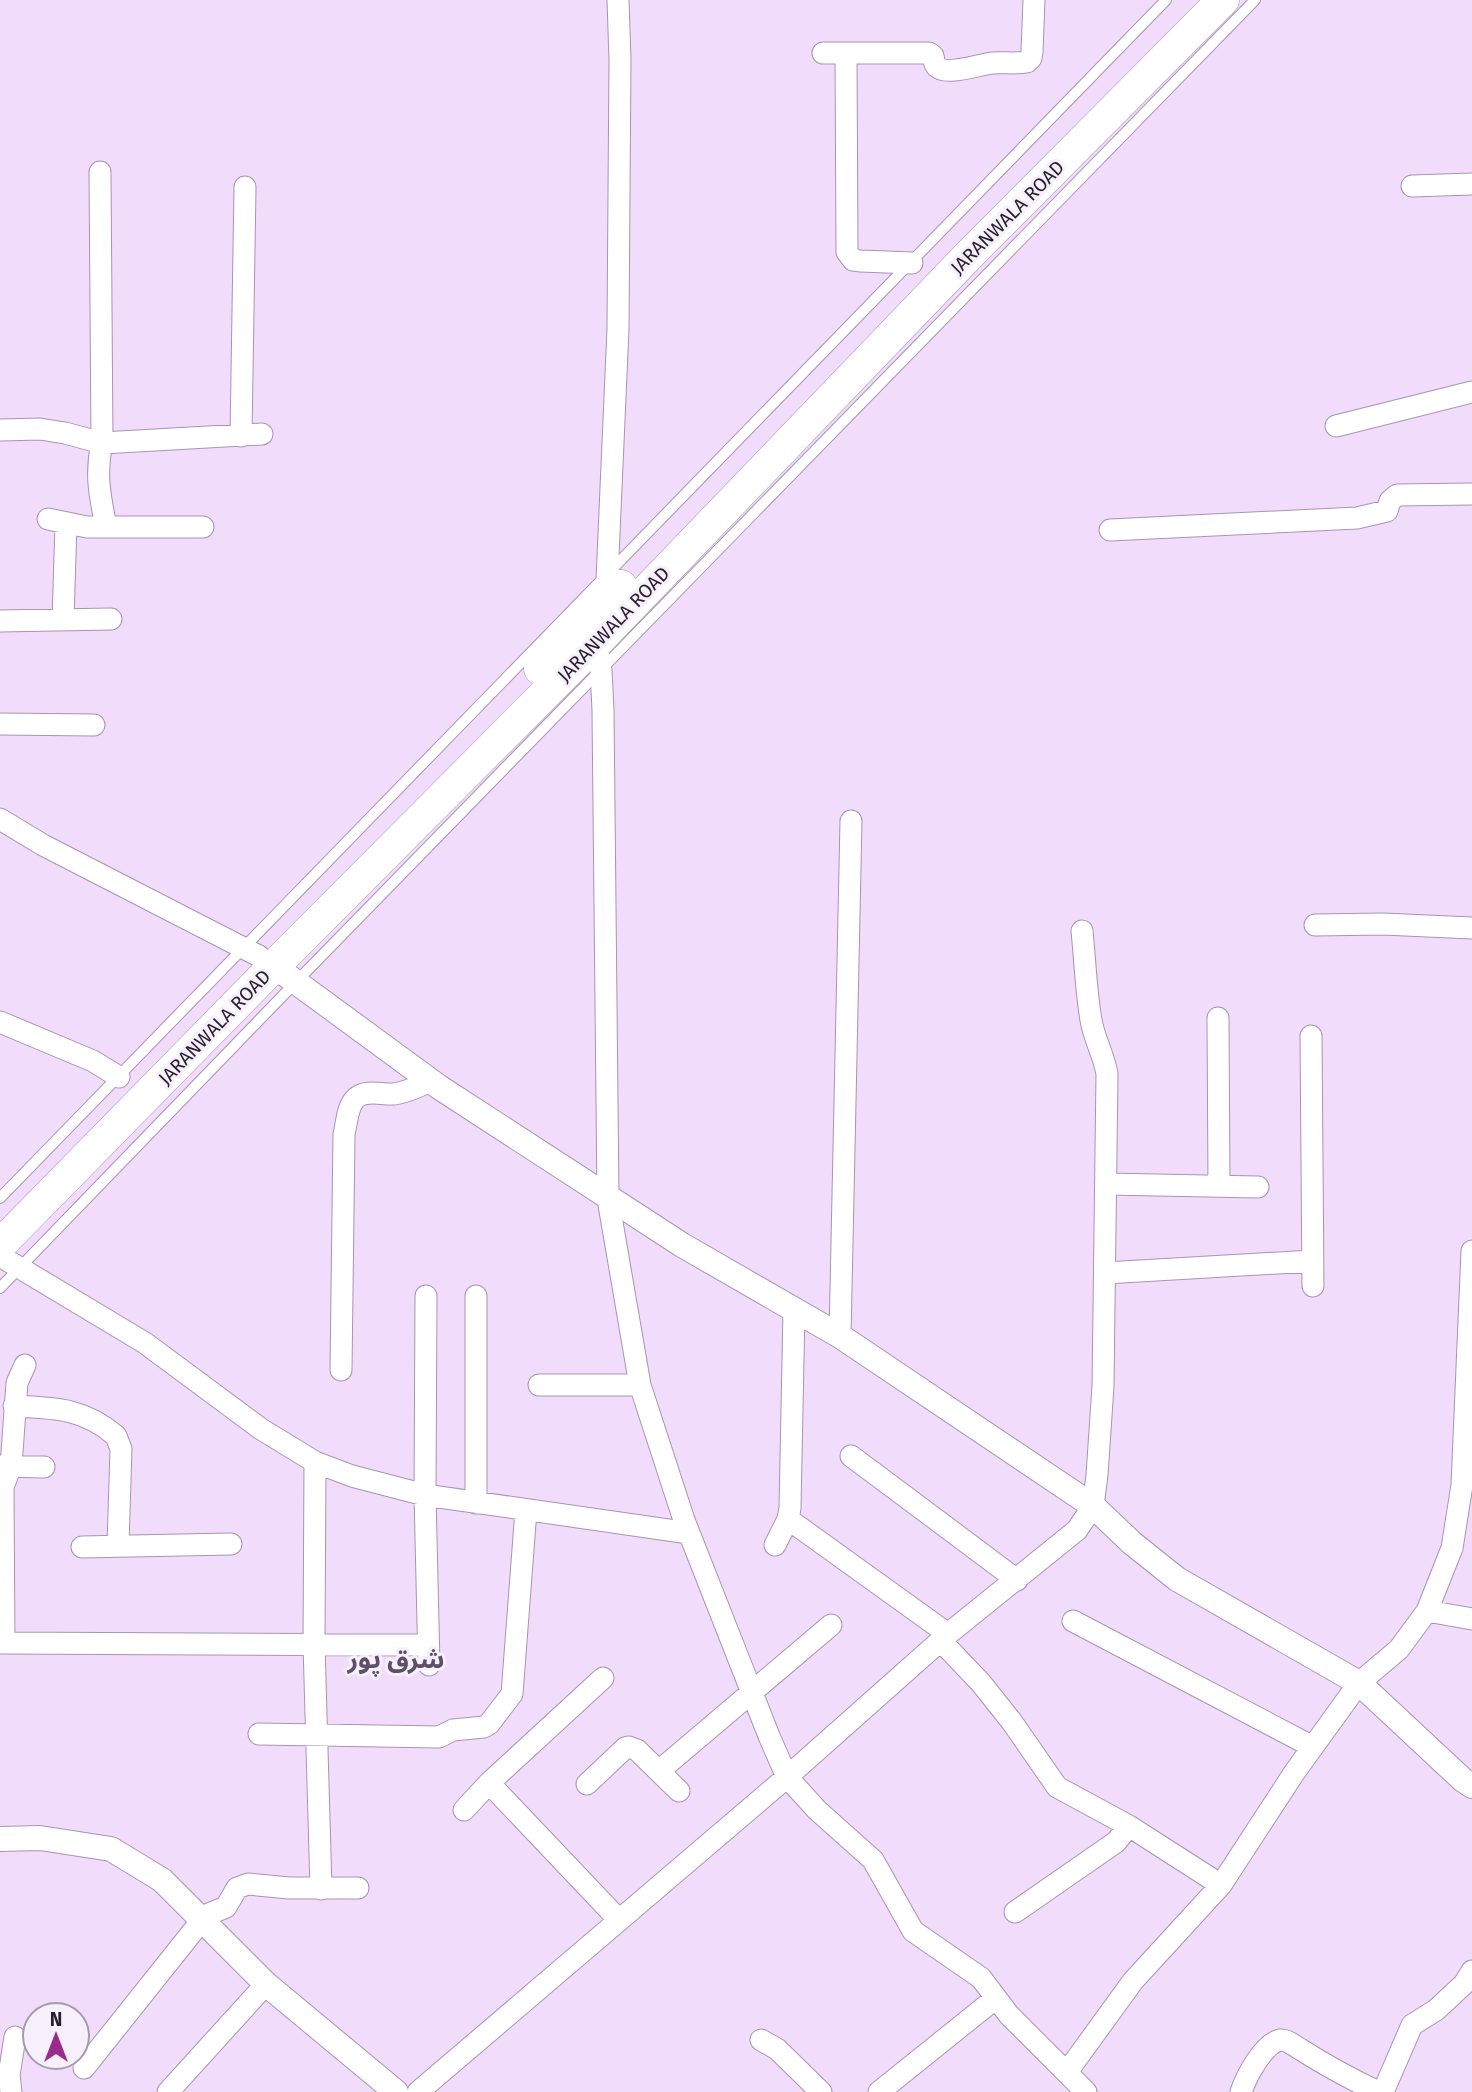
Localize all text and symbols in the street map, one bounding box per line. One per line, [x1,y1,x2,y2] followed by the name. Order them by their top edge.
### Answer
[946,156,1069,279] street label: JARANWALA ROAD
[552,562,674,687] street label: JARANWALA ROAD
[153,965,275,1090] street label: JARANWALA ROAD
[346,1644,445,1677] district label: شرق پور
[21,2001,91,2071] north arrow
[50,2008,62,2031] text: N

